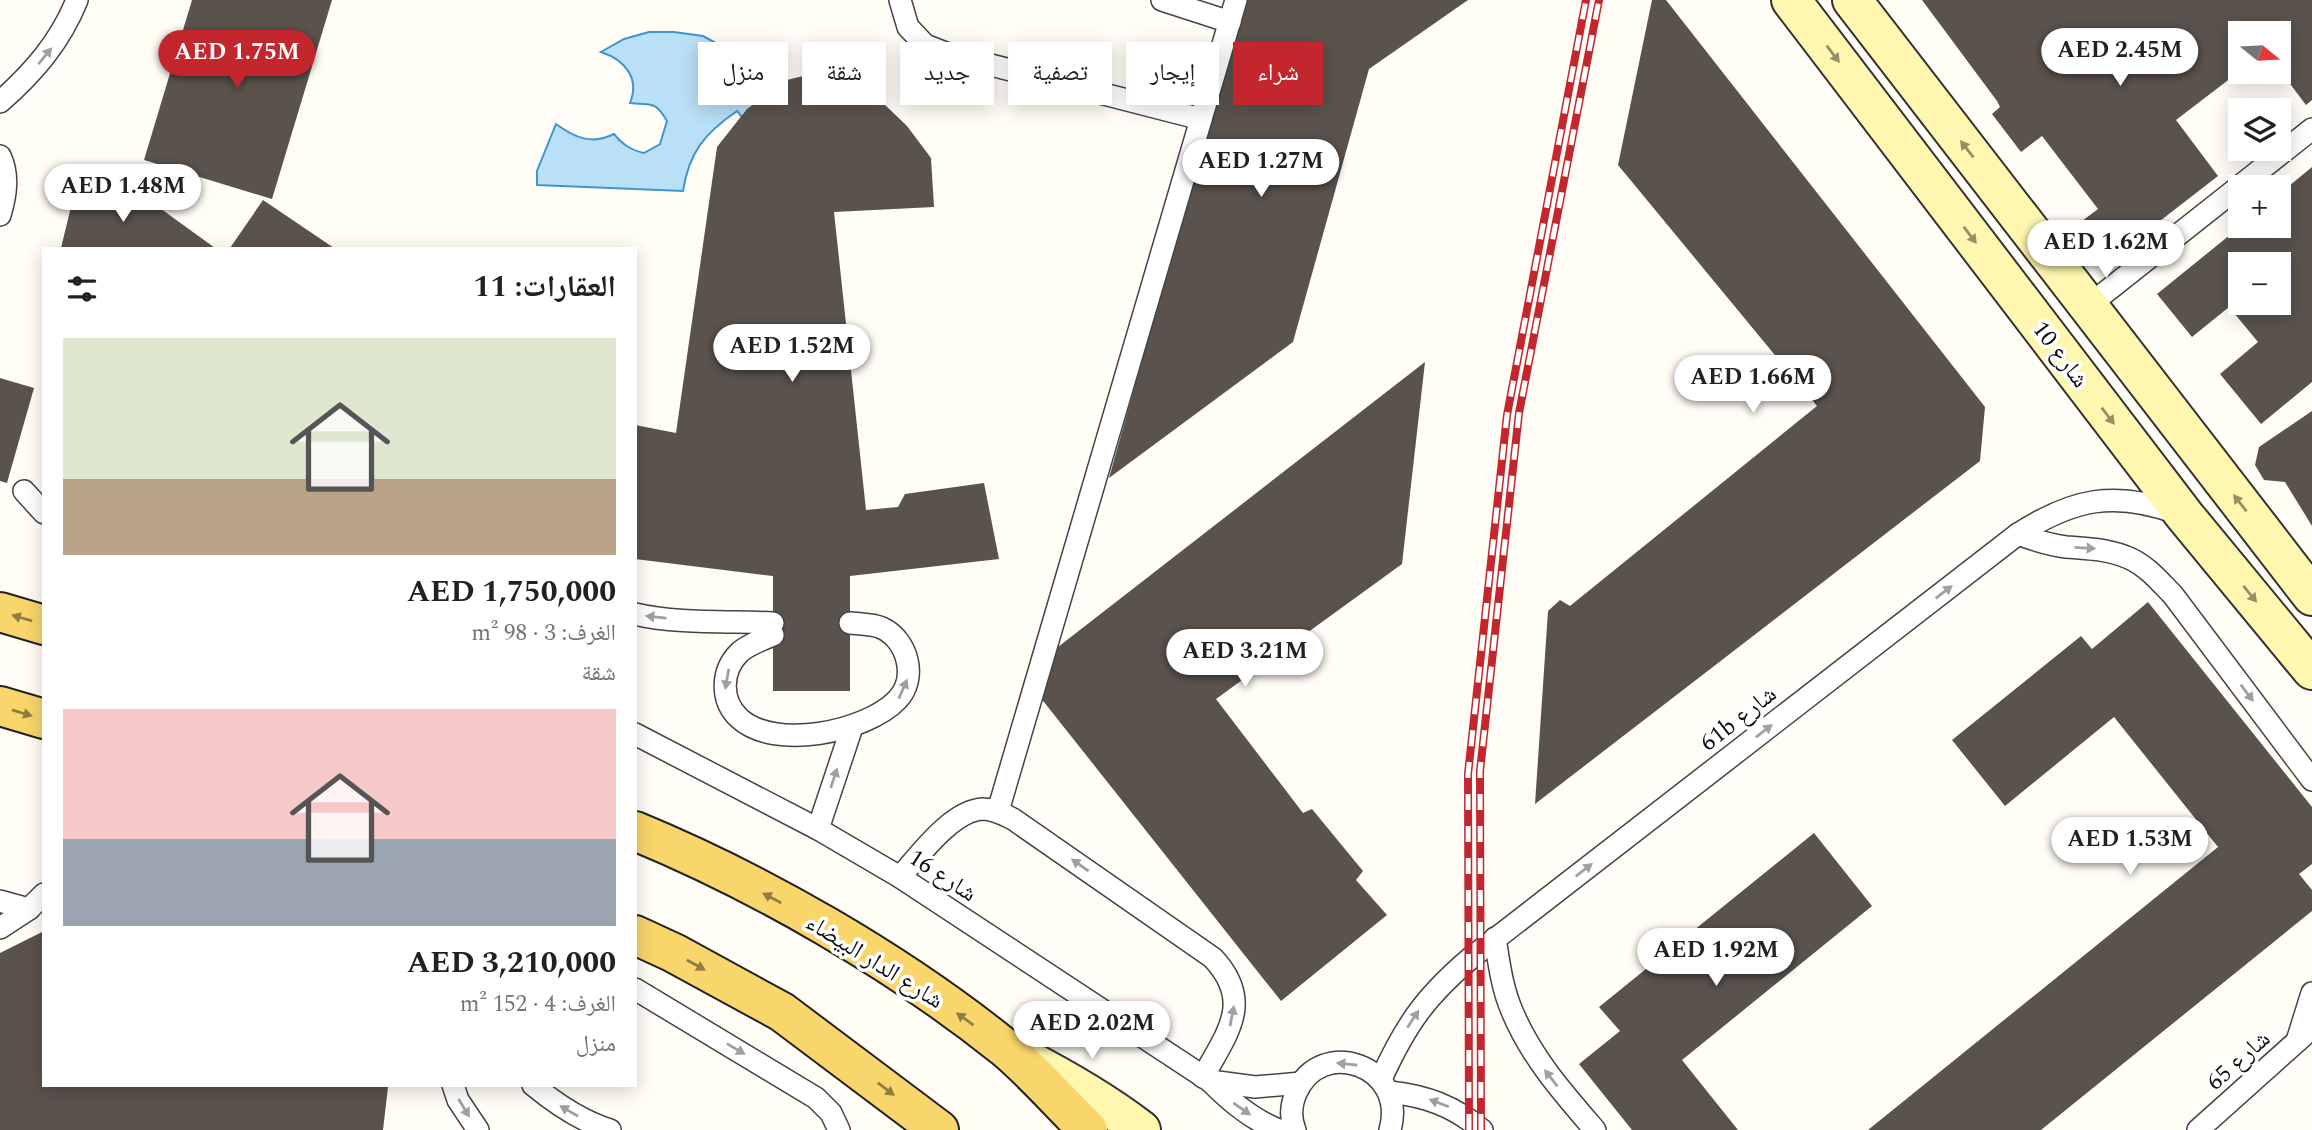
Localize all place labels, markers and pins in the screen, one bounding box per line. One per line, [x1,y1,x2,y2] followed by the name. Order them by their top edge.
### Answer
[2040,28,2200,88] pin: AED 2.45M
[157,31,317,90] pin: AED 1.75M
[1181,140,1341,199] pin: AED 1.27M
[43,164,203,224] pin: AED 1.48M
[2026,220,2186,280] pin: AED 1.62M
[712,324,872,384] pin: AED 1.52M
[1673,356,1833,415] pin: AED 1.66M
[1165,630,1325,689] pin: AED 3.21M
[2050,818,2210,877] pin: AED 1.53M
[1636,928,1796,988] pin: AED 1.92M
[1012,1002,1172,1061] pin: AED 2.02M

